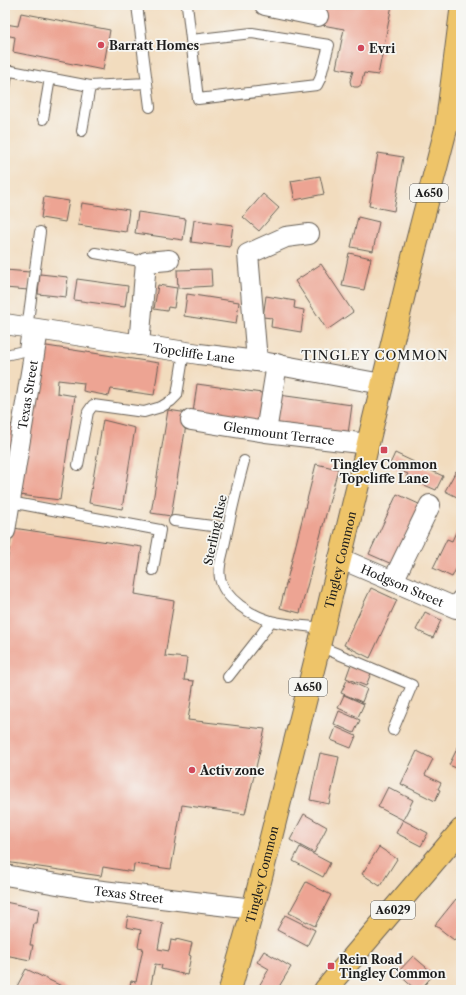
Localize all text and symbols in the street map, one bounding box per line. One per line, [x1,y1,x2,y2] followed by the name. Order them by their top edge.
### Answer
[109,38,200,53] place label: Barratt Homes
[96,40,106,50] marker: Barratt Homes
[369,41,396,56] place label: Evri
[356,43,366,53] marker: Evri
[410,184,448,202] road number: A650
[152,339,236,366] street label: Topcliffe Lane
[301,347,449,363] district label: TINGLEY COMMON
[14,358,41,431] street label: Texas Street
[222,418,336,448] street label: Glenmount Terrace
[379,445,389,455] marker: Tingley Common Topcliffe Lane
[331,457,438,486] place label: Tingley Common Topcliffe Lane
[200,493,230,567] street label: Sterling Rise
[321,509,359,610] street label: Tingley Common
[359,561,447,610] street label: Hodgson Street
[289,678,327,696] road number: A650
[199,763,265,778] place label: Activ zone
[187,765,197,775] marker: Activ zone
[242,824,281,925] street label: Tingley Common
[93,882,165,906] street label: Texas Street
[371,901,415,919] road number: A6029
[339,952,446,981] place label: Rein Road Tingley Common
[326,961,336,971] marker: Rein Road Tingley Common

